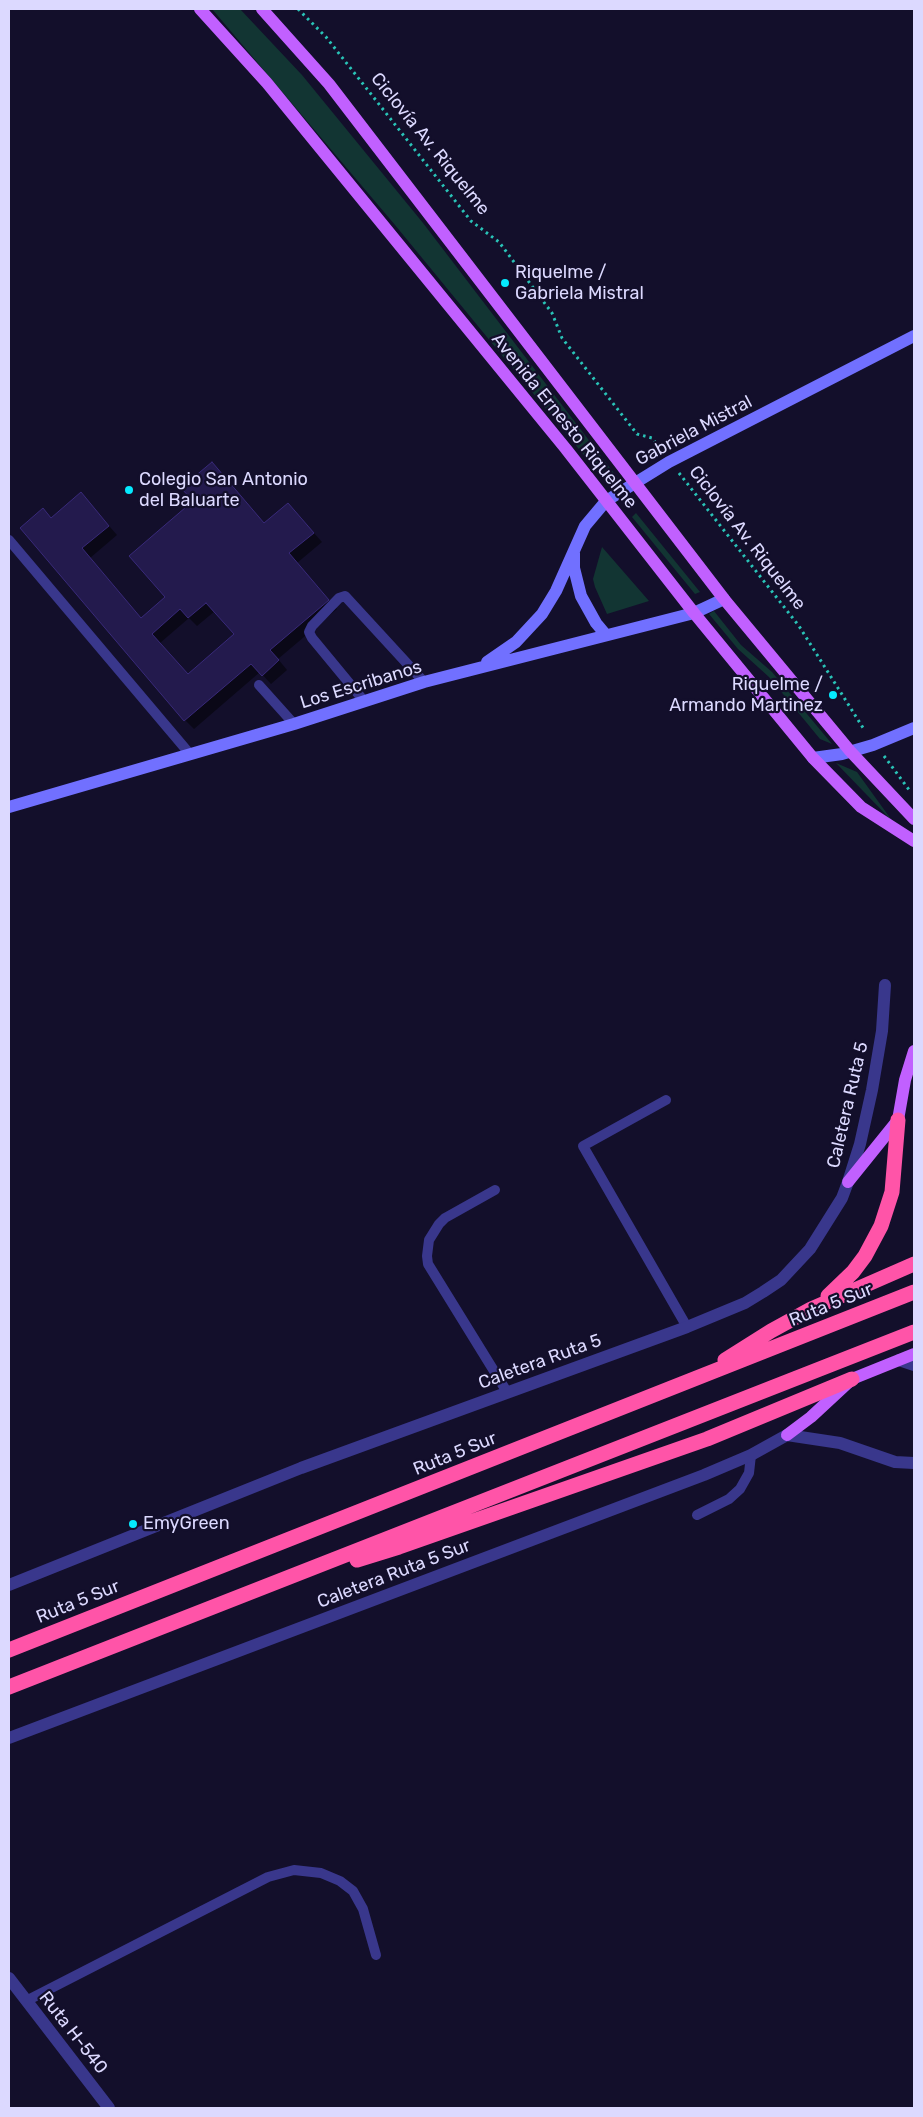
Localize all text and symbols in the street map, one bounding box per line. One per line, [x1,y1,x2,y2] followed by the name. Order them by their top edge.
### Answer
[366,68,494,220] street label: Ciclovía Av. Riquelme
[515,262,644,304] place label: Riquelme / Gabriela Mistral
[499,277,511,289] marker: Riquelme / Gabriela Mistral
[487,329,641,513] street label: Avenida Ernesto Riquelme
[632,391,756,471] street label: Gabriela Mistral
[684,462,810,614] street label: Ciclovía Av. Riquelme
[139,469,308,512] place label: Colegio San Antonio del Baluarte
[123,484,135,496] marker: Colegio San Antonio del Baluarte
[298,656,424,714] street label: Los Escribanos
[669,674,823,716] place label: Riquelme / Armando Martinez
[827,689,839,701] marker: Riquelme / Armando Martinez
[823,1040,873,1170] street label: Caletera Ruta 5
[786,1279,876,1331] street label: Ruta 5 Sur
[476,1330,604,1394] street label: Caletera Ruta 5
[410,1428,500,1480] street label: Ruta 5 Sur
[143,1513,230,1535] place label: EmyGreen
[127,1518,139,1530] marker: EmyGreen
[314,1535,474,1613] street label: Caletera Ruta 5 Sur
[33,1576,123,1628] street label: Ruta 5 Sur
[34,1988,112,2078] street label: Ruta H-540

